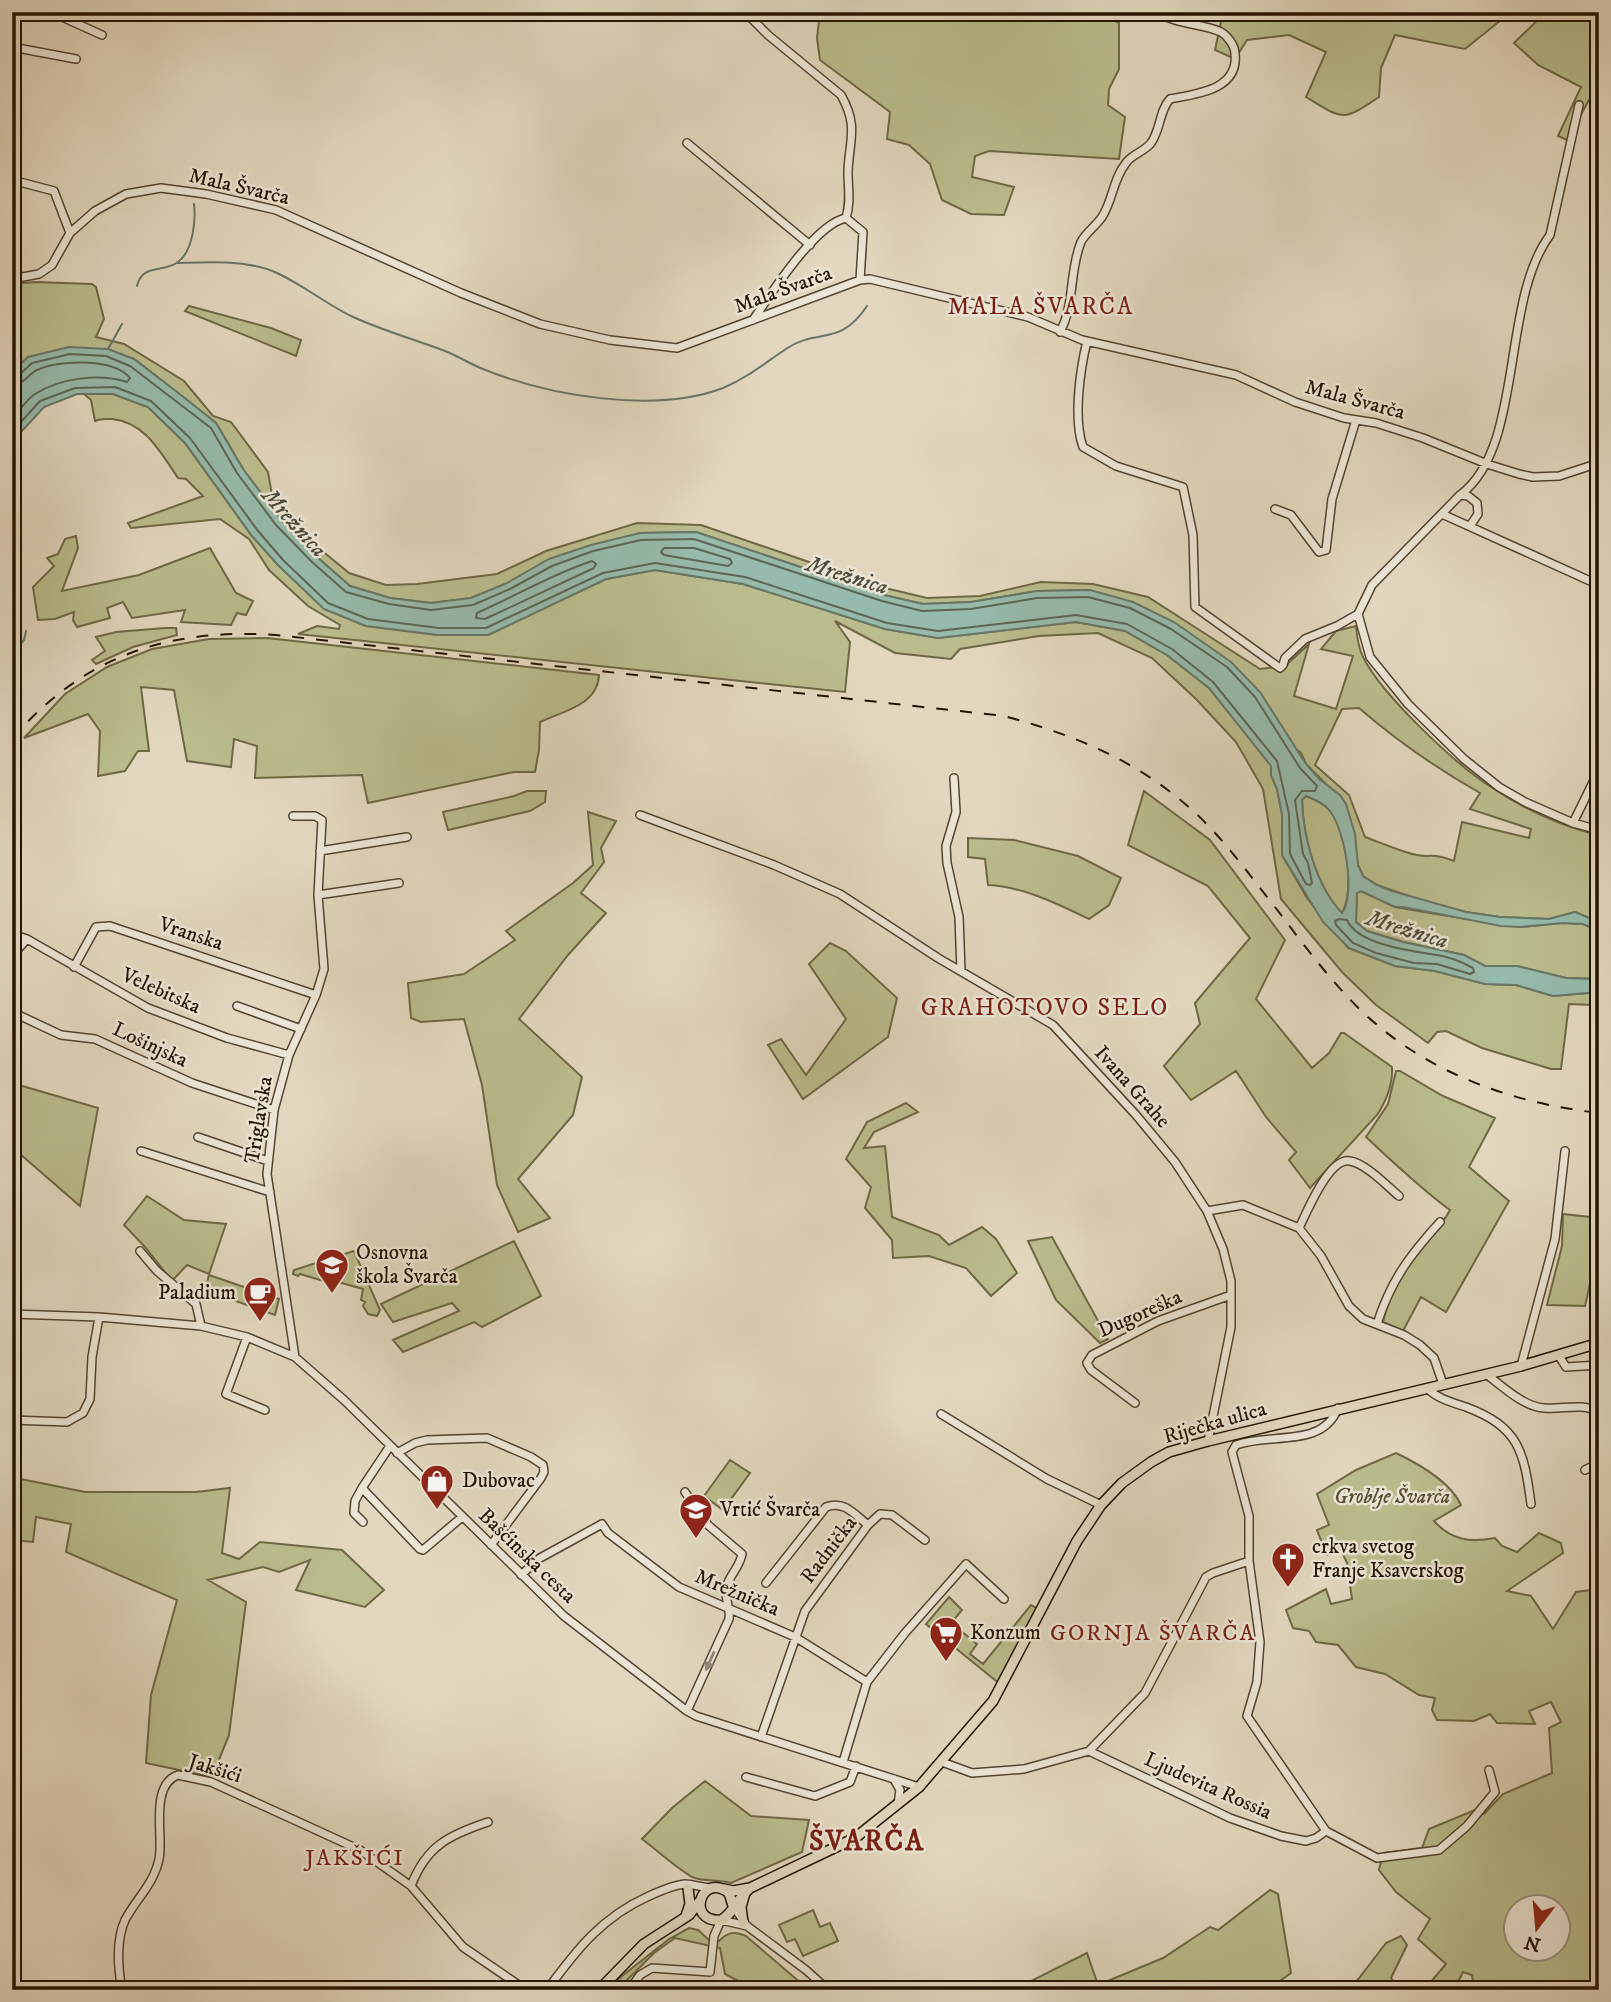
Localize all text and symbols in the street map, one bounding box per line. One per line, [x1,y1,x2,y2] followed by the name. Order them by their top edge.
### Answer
[186,161,292,211] street label: Mala Švarča
[730,258,836,320] street label: Mala Švarča
[948,291,1134,322] district label: MALA ŠVARČA
[1302,372,1408,426] street label: Mala Švarča
[254,481,333,564] water label: Mrežnica
[801,549,891,602] water label: Mrežnica
[1361,903,1451,956] water label: Mrežnica
[155,911,227,957] street label: Vranska
[116,962,205,1020] street label: Velebitska
[921,993,1169,1023] district label: GRAHOTOVO SELO
[108,1016,192,1074] street label: Lošinjska
[1088,1040,1176,1134] street label: Ivana Grahe
[239,1074,279,1165] street label: Triglavska
[356,1240,458,1290] place label: Osnovna škola Švarča
[313,1246,351,1295] school or university icon: Osnovna škola Švarča
[241,1274,279,1323] cafe icon: Paladium
[158,1280,236,1306] place label: Paladium
[1094,1284,1186,1344] street label: Dugoreška
[1161,1396,1270,1450] street label: Riječka ulica
[418,1462,456,1511] shop icon: Dubovac
[462,1468,535,1494] place label: Dubovac
[1334,1483,1450,1510] park label: Groblje Švarča
[677,1491,715,1540] school or university icon: Vrtić Švarča
[719,1495,820,1523] place label: Vrtić Švarča
[473,1503,581,1609] street label: Bašćinska cesta
[795,1511,863,1589] street label: Radnička
[1312,1534,1465,1584] place label: crkva svetog Franje Ksaverskog
[1269,1540,1307,1589] church icon: crkva svetog Franje Ksaverskog
[691,1564,783,1622] street label: Mrežnička
[927,1614,965,1663] supermarket icon: Konzum
[1050,1619,1256,1648] district label: GORNJA ŠVARČA
[970,1620,1041,1646] place label: Konzum
[704,1651,716,1671] one-way arrow
[1140,1746,1276,1826] street label: Ljudevita Rossia
[183,1748,245,1789] street label: Jakšići
[809,1823,925,1859] district label: ŠVARČA
[303,1844,405,1873] district label: JAKŠIĆI
[1502,1894,1572,1964] north arrow
[1522,1930,1543,1956] text: N

